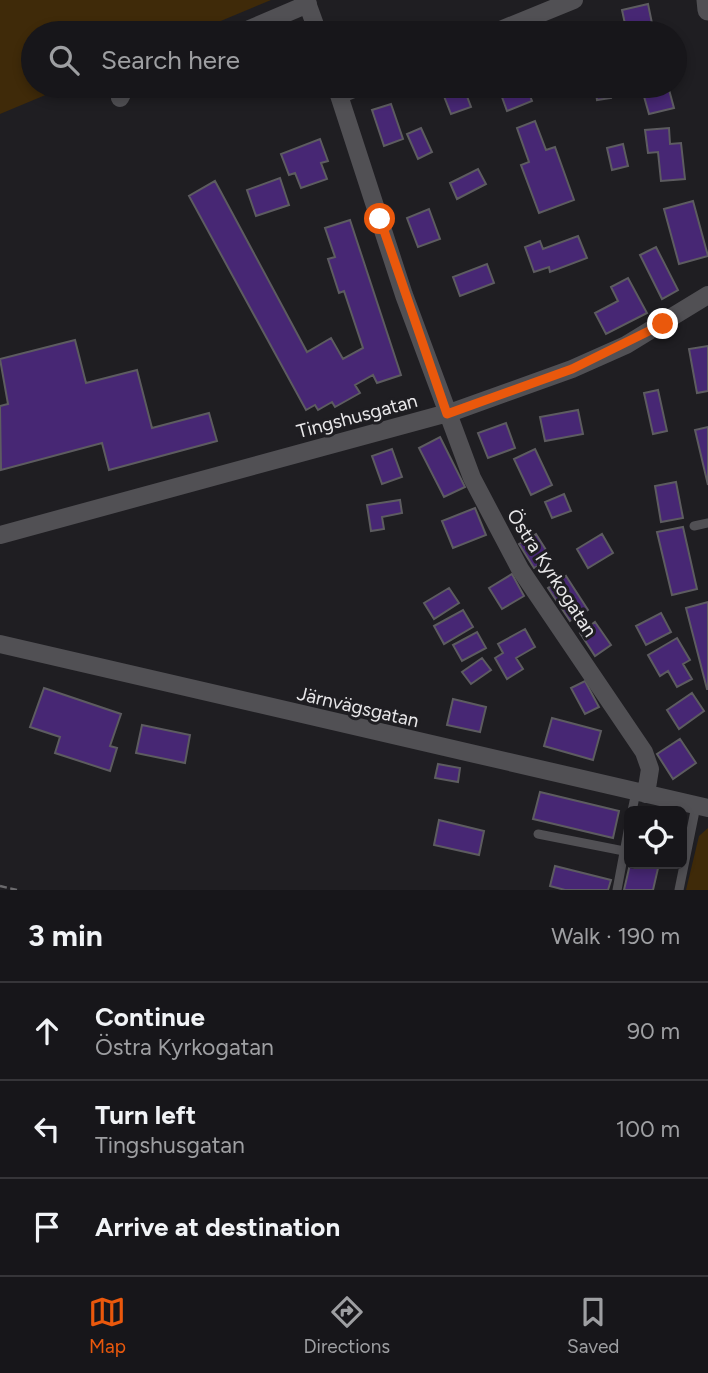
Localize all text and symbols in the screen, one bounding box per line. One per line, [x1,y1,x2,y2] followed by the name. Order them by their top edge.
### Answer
[21,21,687,98] search box
[45,41,83,79] icon: search
[101,44,240,76] text: Search here
[364,203,395,234] route start
[647,308,678,339] route end
[294,389,420,443] street label: Tingshusgatan
[502,505,602,641] street label: Östra Kyrkogatan
[295,682,421,732] street label: Järnvägsgatan
[624,806,687,869] map controls
[624,806,687,869] button: locate
[28,917,103,954] text: 3 min
[551,922,680,950] text: Walk · 190 m
[95,1001,205,1033] text: Continue
[28,1012,66,1050] icon: ahead
[627,1017,680,1045] text: 90 m
[95,1033,274,1061] text: Östra Kyrkogatan
[95,1099,196,1131] text: Turn left
[28,1110,66,1148] icon: left
[616,1115,680,1143] text: 100 m
[95,1131,245,1159] text: Tingshusgatan
[28,1208,66,1246] icon: arrive
[95,1211,340,1243] text: Arrive at destination
[88,1293,126,1358] tab: Map
[303,1293,390,1358] tab: Directions
[567,1293,619,1358] tab: Saved

